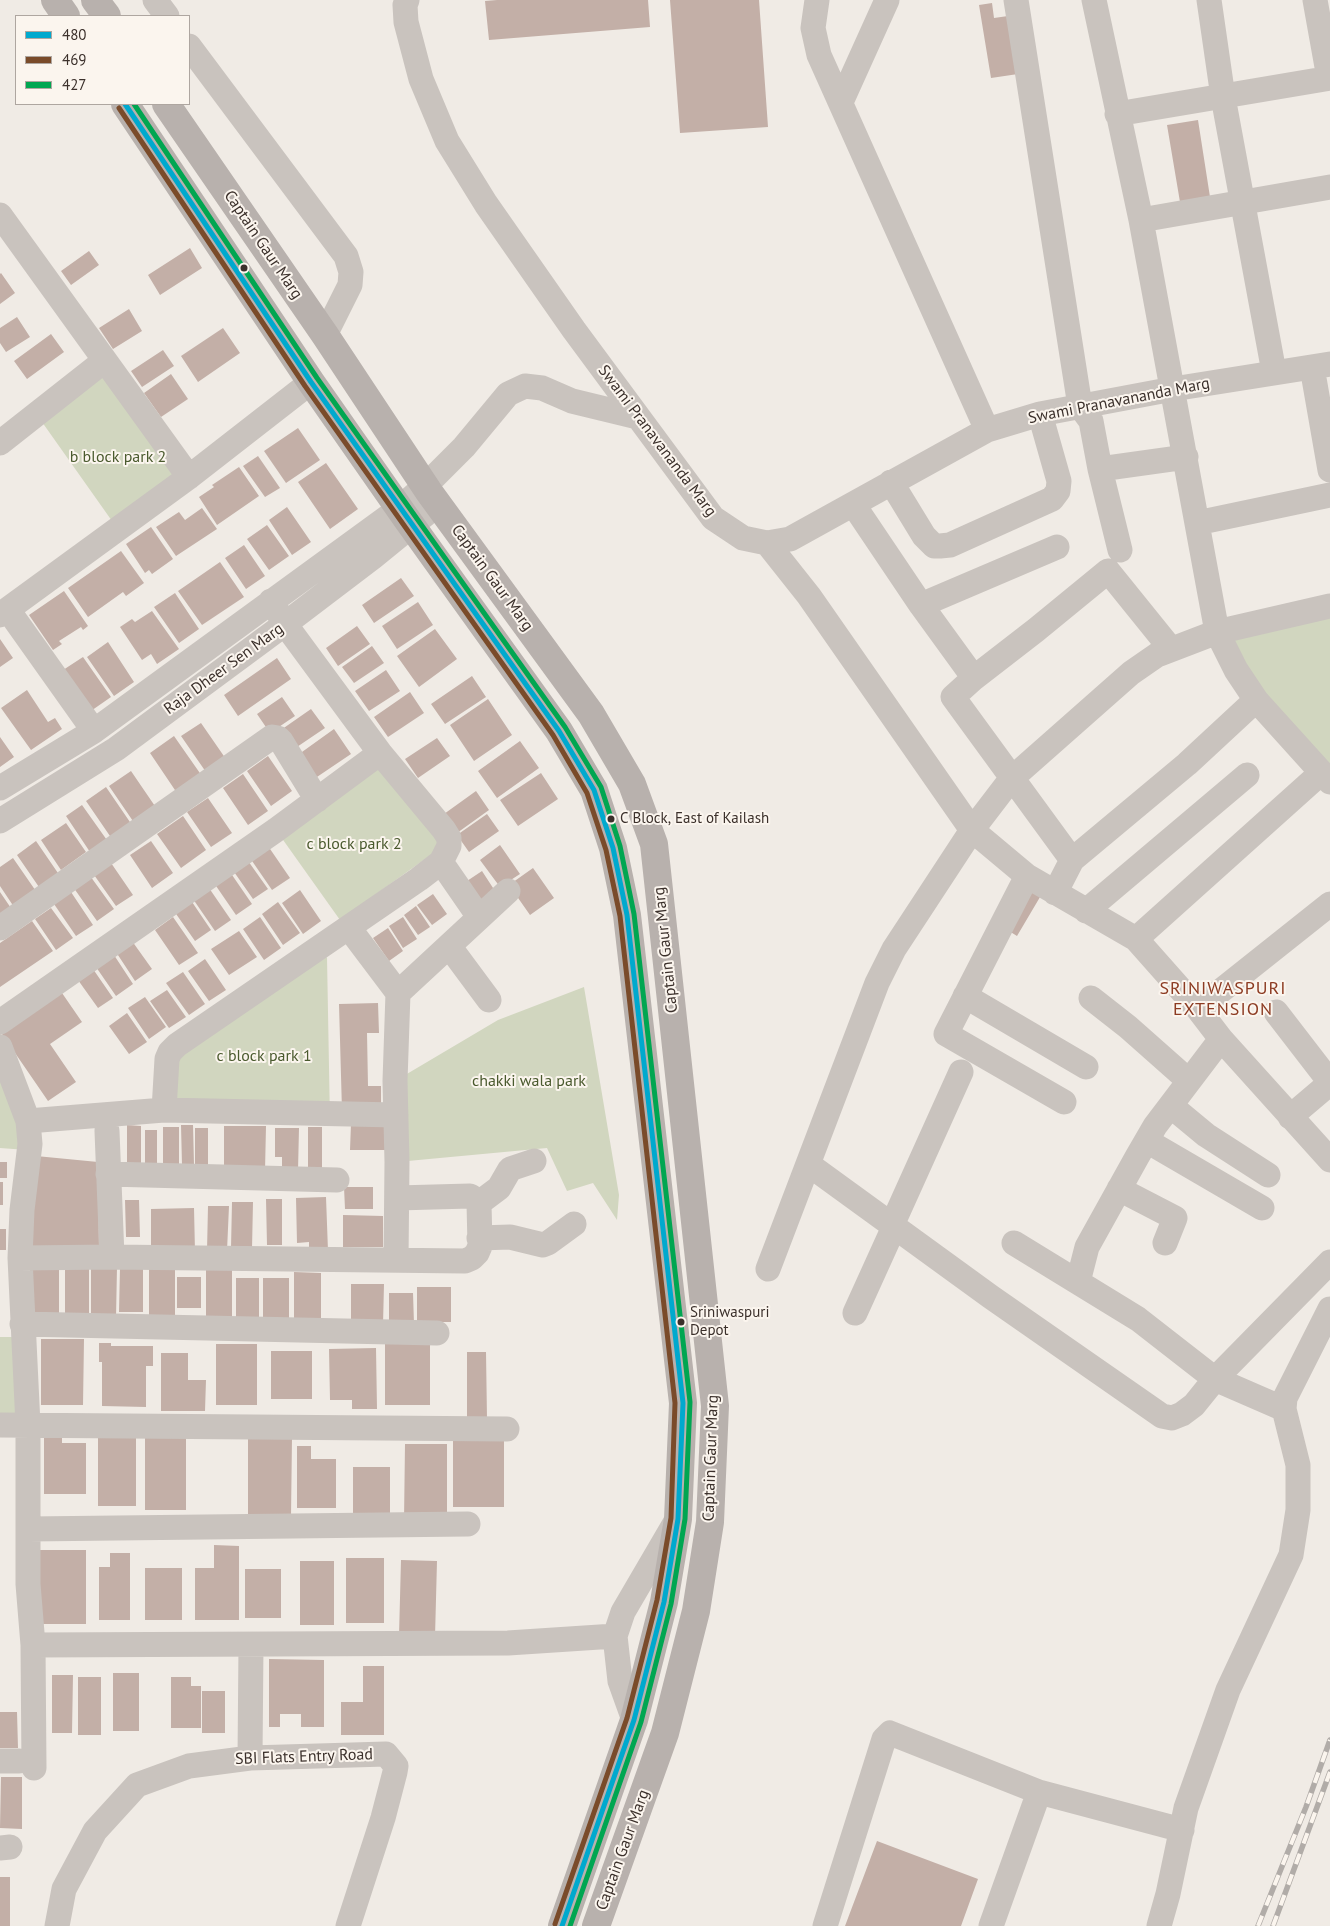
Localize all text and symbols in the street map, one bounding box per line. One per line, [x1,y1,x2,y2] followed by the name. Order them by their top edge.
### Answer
[15,15,190,105] legend
[62,25,87,44] text: 480
[62,50,87,69] text: 469
[62,75,87,94] text: 427
[220,187,306,303] street label: Captain Gaur Marg
[239,263,249,273] unlabelled marker
[594,361,720,521] street label: Swami Pranavananda Marg
[1027,374,1211,428] street label: Swami Pranavananda Marg
[70,447,166,467] park label: b block park 2
[447,521,537,635] street label: Captain Gaur Marg
[160,619,288,719] street label: Raja Dheer Sen Marg
[620,810,769,828] place label: C Block, East of Kailash
[606,814,616,824] marker: C Block, East of Kailash
[306,834,402,854] park label: c block park 2
[650,886,682,1014] street label: Captain Gaur Marg
[1158,978,1288,1021] district label: SRINIWASPURI EXTENSION
[216,1046,312,1066] park label: c block park 1
[472,1071,586,1091] park label: chakki wala park
[690,1304,769,1339] place label: Sriniwaspuri Depot
[676,1317,686,1327] marker: Sriniwaspuri Depot
[699,1394,723,1522] street label: Captain Gaur Marg
[235,1745,373,1769] street label: SBI Flats Entry Road
[592,1787,654,1913] street label: Captain Gaur Marg

